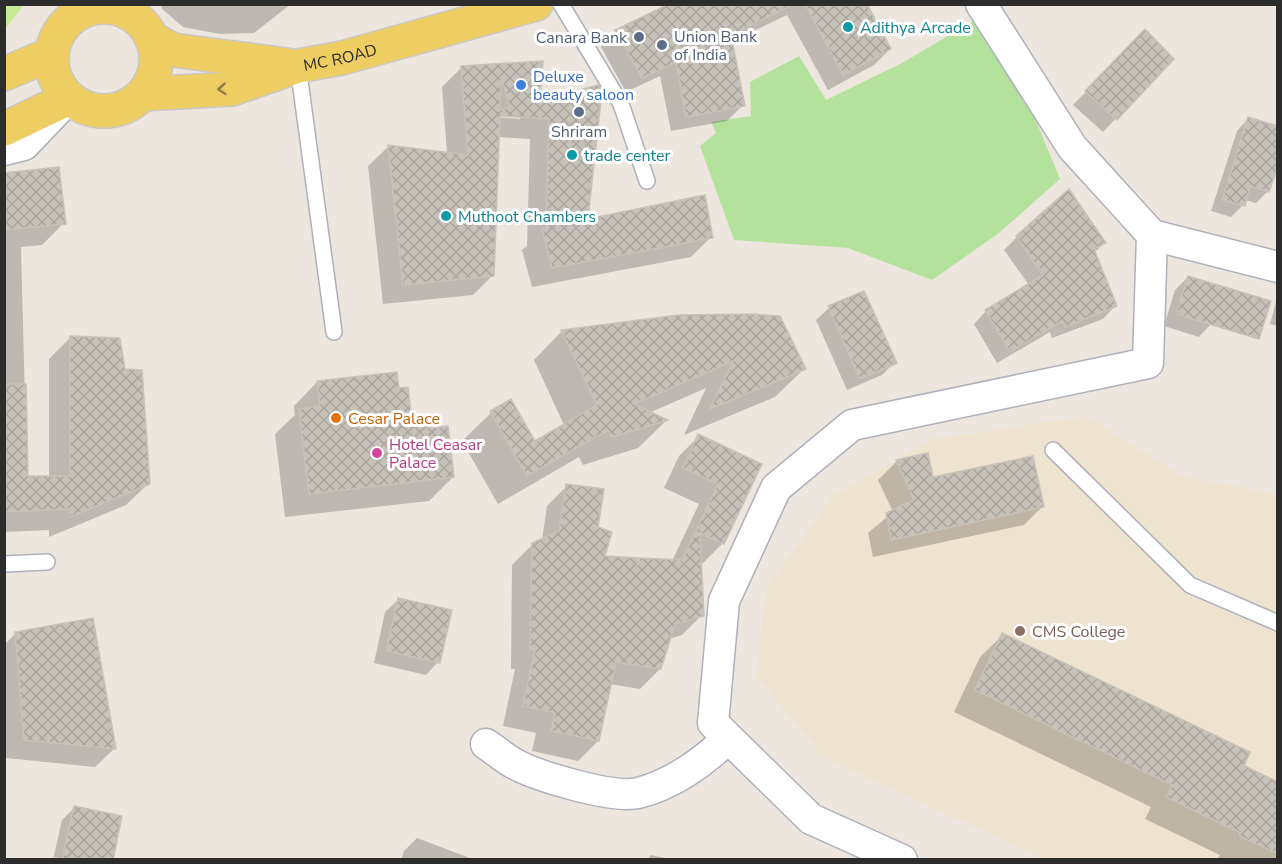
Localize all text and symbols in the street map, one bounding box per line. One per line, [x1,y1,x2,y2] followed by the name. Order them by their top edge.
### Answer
[860,17,971,39] place label: Adithya Arcade
[841,20,855,34] marker: Adithya Arcade
[674,26,758,66] place label: Union Bank of India
[536,27,628,49] place label: Canara Bank
[632,30,646,44] marker: Canara Bank
[655,38,669,52] marker: Union Bank of India
[302,39,380,77] street label: MC ROAD
[533,66,634,106] place label: Deluxe beauty saloon
[514,78,528,92] marker: Deluxe beauty saloon
[218,83,227,96] one-way arrow
[572,105,586,119] marker: Shriram
[551,121,607,143] place label: Shriram
[584,145,671,167] place label: trade center
[565,148,579,162] marker: trade center
[458,206,596,228] place label: Muthoot Chambers
[439,209,453,223] marker: Muthoot Chambers
[348,408,440,430] place label: Cesar Palace
[329,411,343,425] marker: Cesar Palace
[389,434,482,474] place label: Hotel Ceasar Palace
[370,446,384,460] marker: Hotel Ceasar Palace
[1032,621,1125,643] place label: CMS College
[1013,624,1027,638] marker: CMS College

